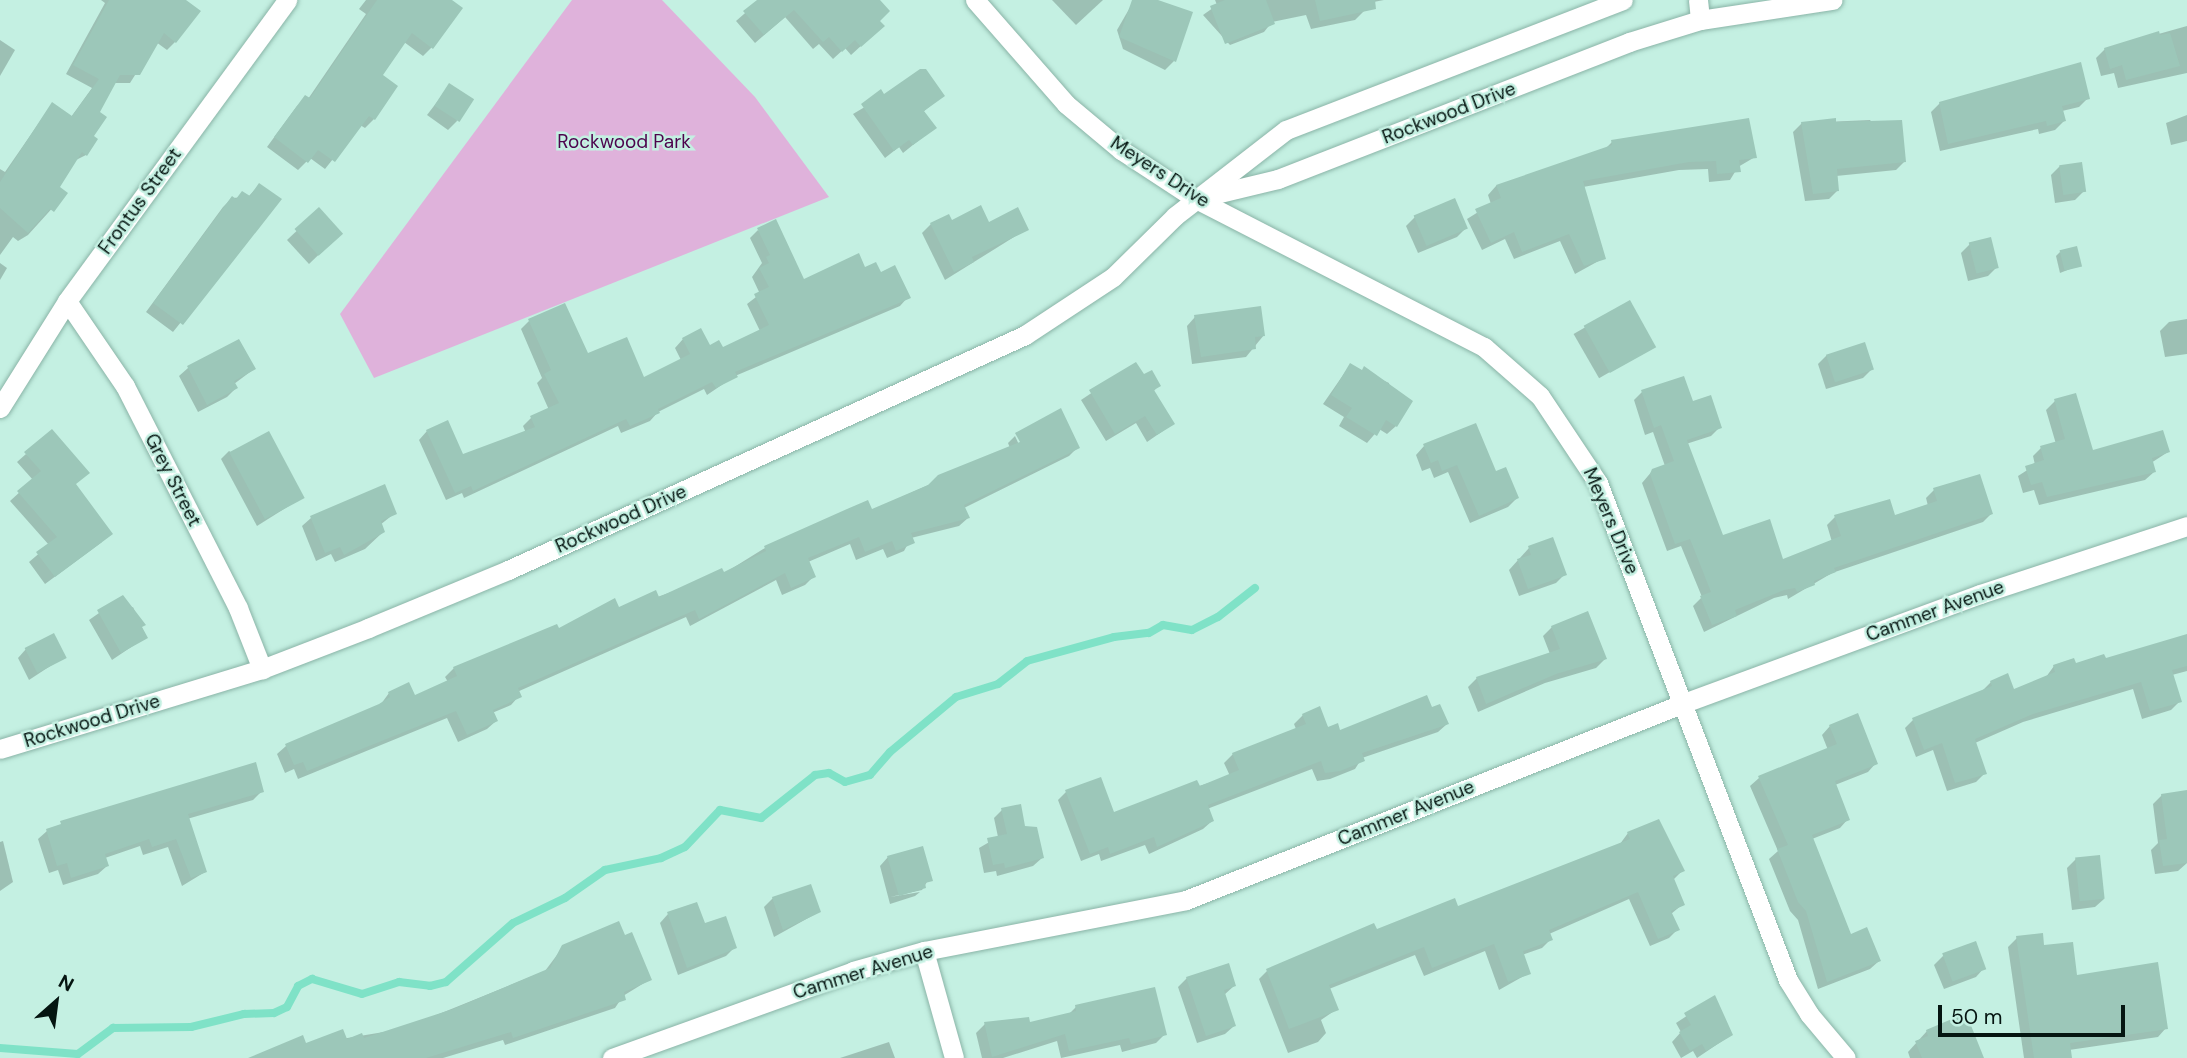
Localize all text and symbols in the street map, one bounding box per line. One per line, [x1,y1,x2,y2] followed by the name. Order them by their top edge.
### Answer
[1379,77,1519,149] street label: Rockwood Drive
[557,131,691,153] park label: Rockwood Park
[1106,132,1214,212] street label: Meyers Drive
[94,143,186,259] street label: Frontus Street
[140,430,206,530] street label: Grey Street
[1578,464,1644,578] street label: Meyers Drive
[552,480,690,558] street label: Rockwood Drive
[1863,575,2007,647] street label: Cammer Avenue
[21,689,163,753] street label: Rockwood Drive
[1334,775,1478,851] street label: Cammer Avenue
[790,940,936,1004] street label: Cammer Avenue
[21,967,91,1037] north arrow
[54,969,78,997] text: N
[1942,992,2129,1036] scale bar
[1951,1003,2002,1031] text: 50 m

